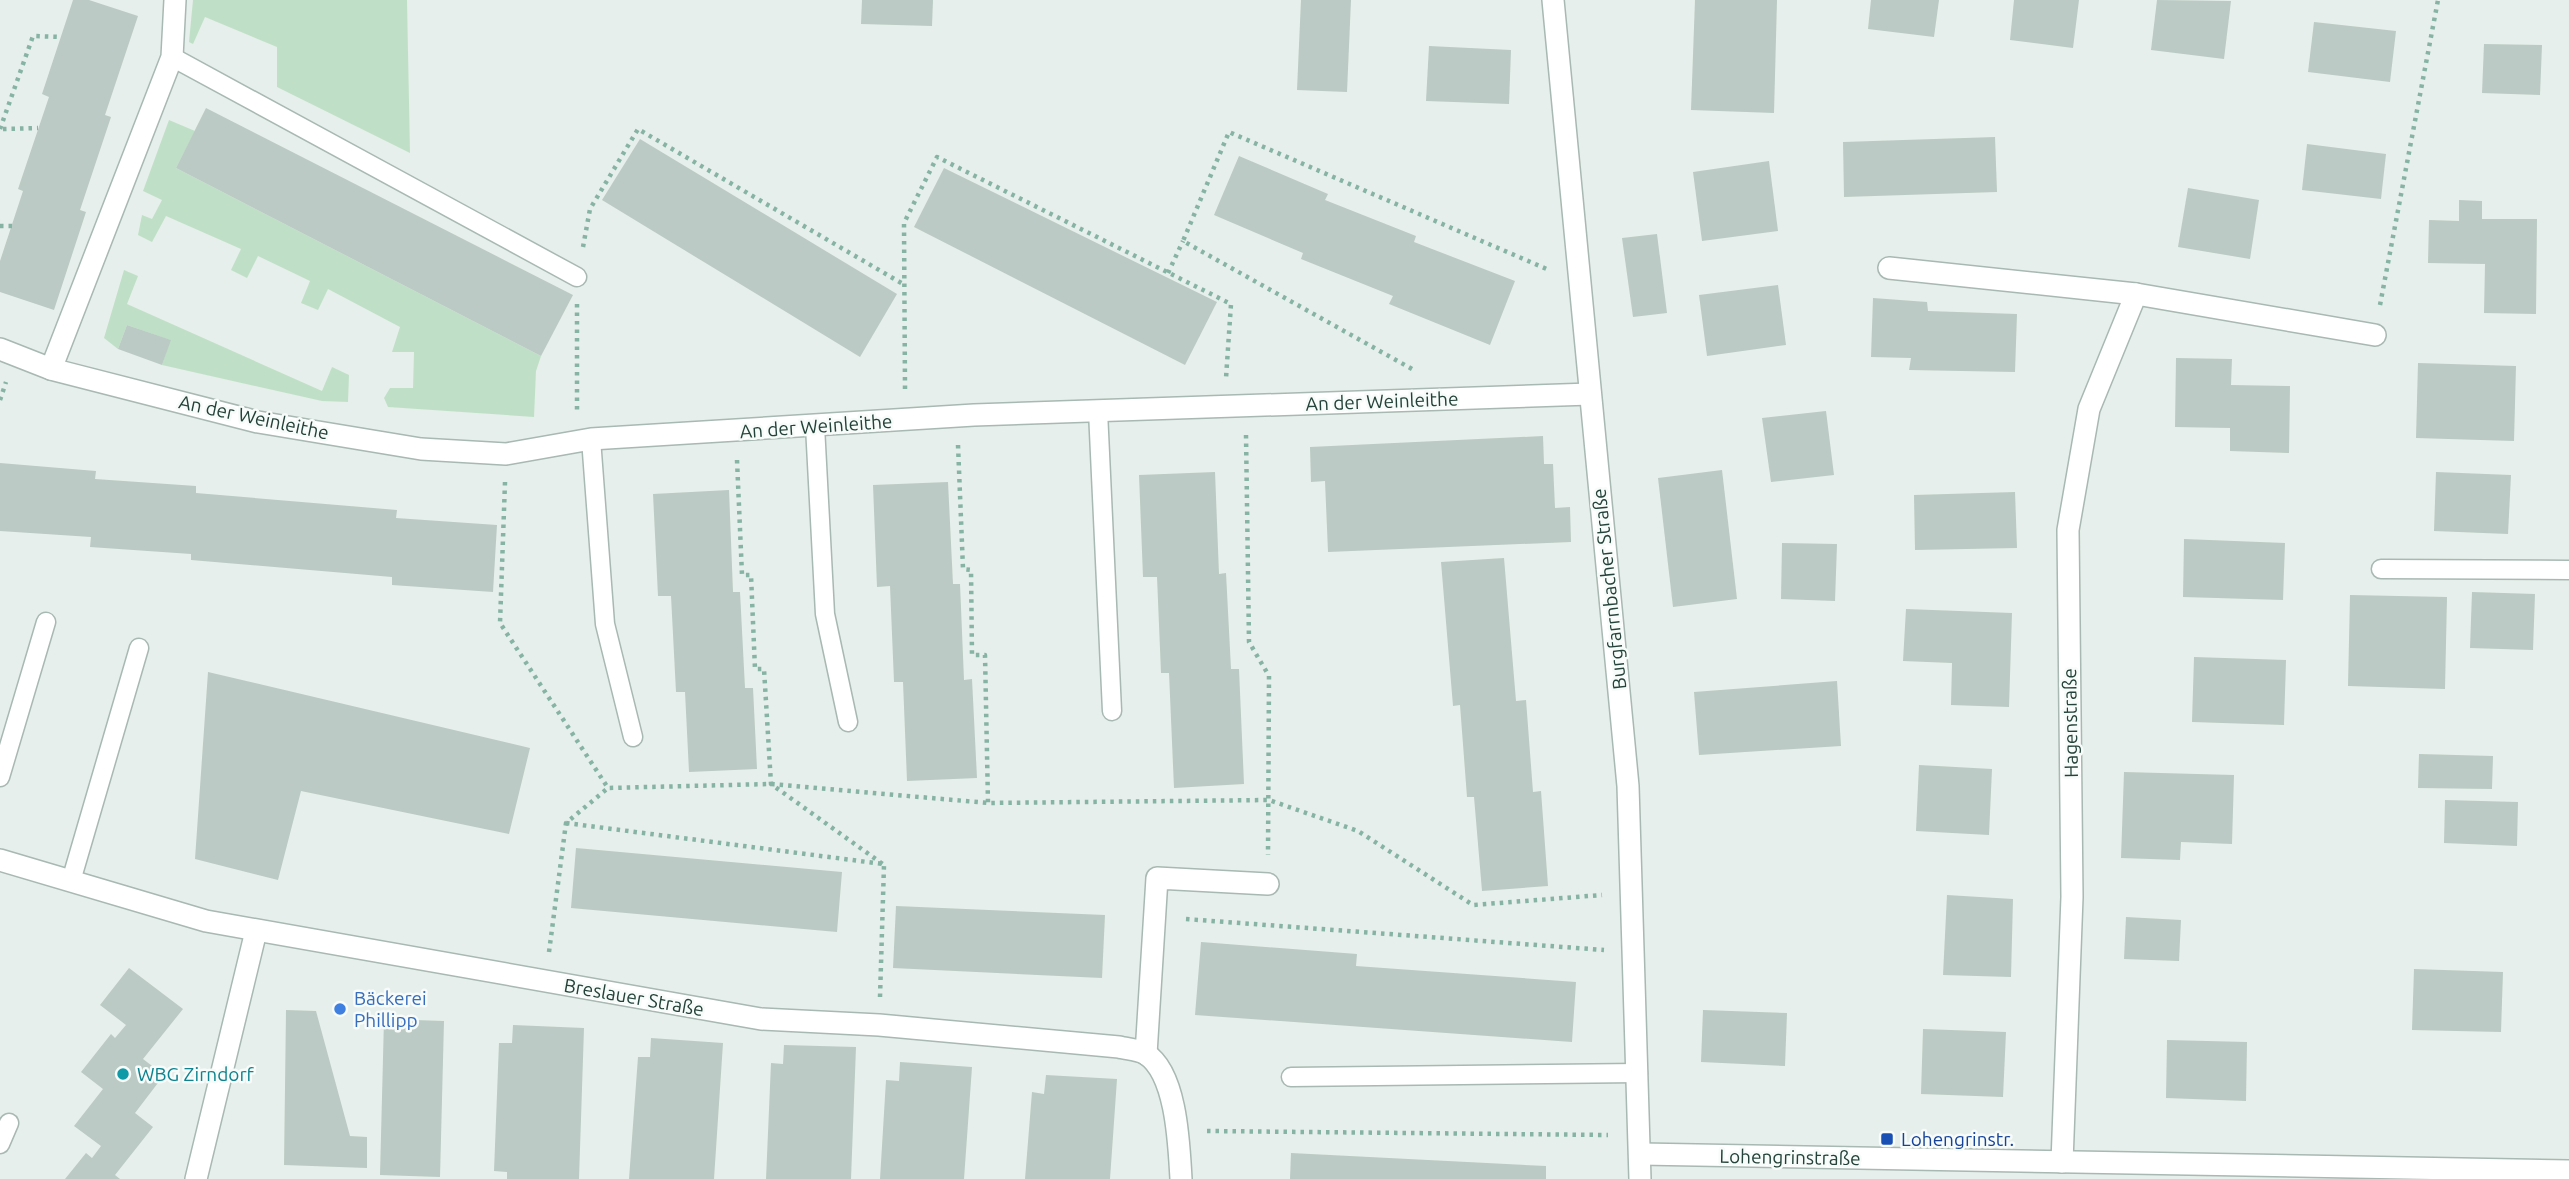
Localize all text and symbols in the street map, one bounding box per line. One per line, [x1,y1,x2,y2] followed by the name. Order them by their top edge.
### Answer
[1305,387,1459,415] street label: An der Weinleithe
[177,390,331,444] street label: An der Weinleithe
[739,410,893,442] street label: An der Weinleithe
[1587,487,1631,691] street label: Burgfarrnbacher Straße
[2058,668,2082,778] street label: Hagenstraße
[562,974,706,1020] street label: Breslauer Straße
[354,987,427,1031] place label: Bäckerei Phillipp
[332,1001,348,1017] marker: Bäckerei Phillipp
[137,1063,255,1085] place label: WBG Zirndorf
[115,1066,131,1082] marker: WBG Zirndorf
[1901,1128,2014,1150] place label: Lohengrinstr.
[1879,1131,1895,1147] marker: Lohengrinstr.
[1719,1145,1861,1169] street label: Lohengrinstraße

